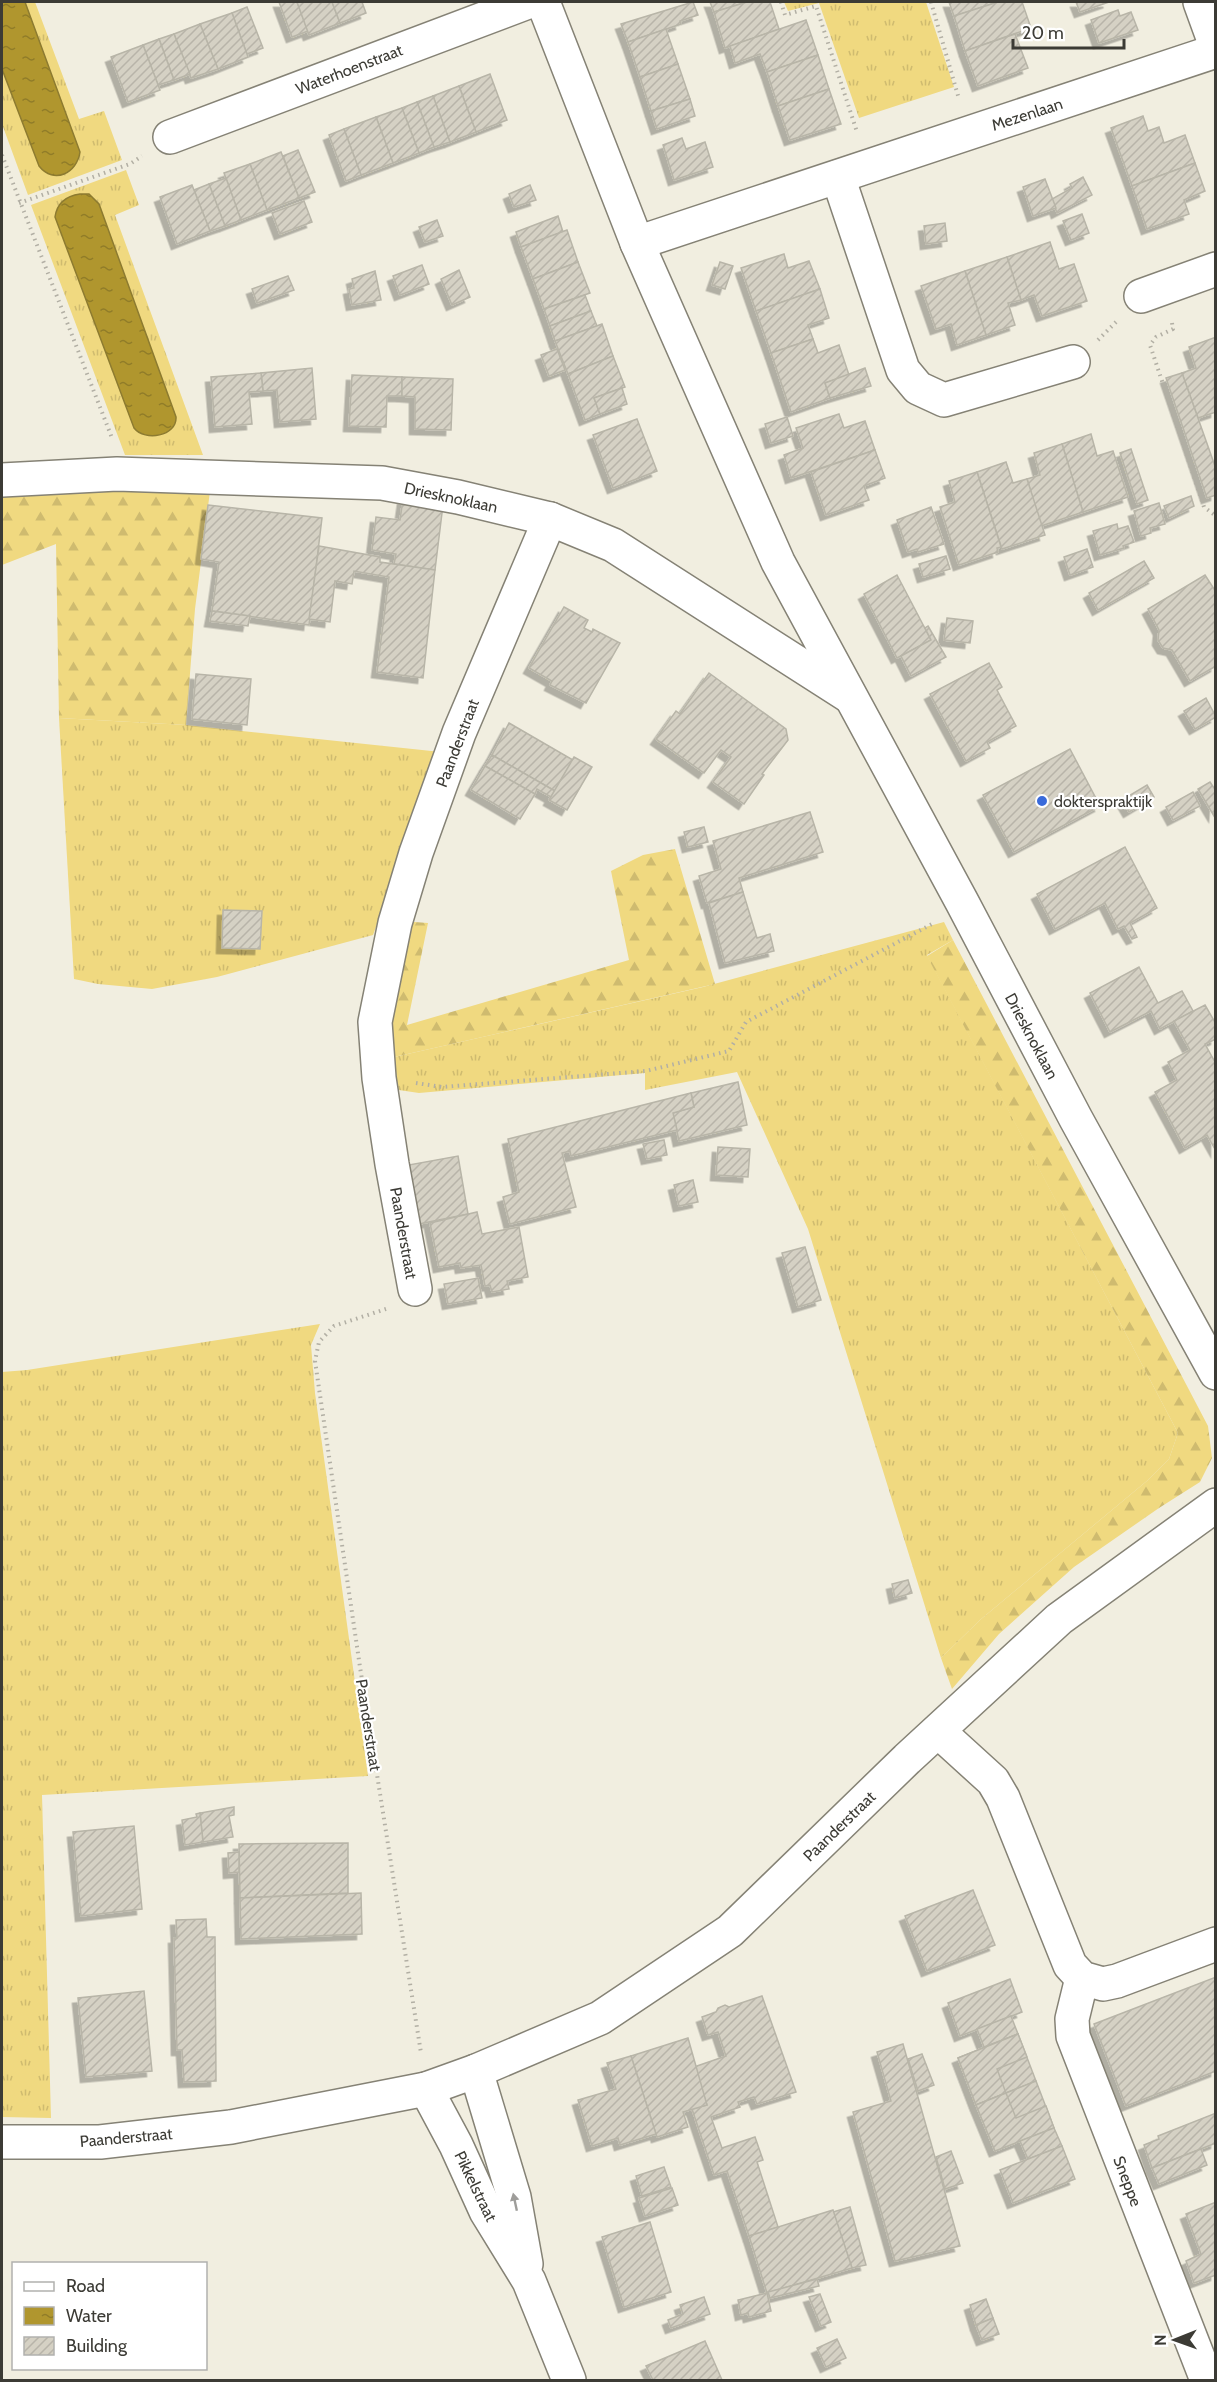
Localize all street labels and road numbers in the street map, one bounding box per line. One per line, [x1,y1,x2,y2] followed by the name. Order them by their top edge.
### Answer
[293,40,406,99] street label: Waterhoenstraat
[989,94,1065,135] street label: Mezenlaan
[402,478,499,517] street label: Driesknoklaan
[432,696,483,790] street label: Paanderstraat
[1001,990,1062,1083] street label: Driesknoklaan
[386,1186,421,1281] street label: Paanderstraat
[352,1678,385,1773] street label: Paanderstraat
[799,1787,880,1865] street label: Paanderstraat
[79,2124,174,2151] street label: Paanderstraat
[450,2148,501,2225] street label: Pikkelstraat
[1109,2153,1146,2209] street label: Sneppe

